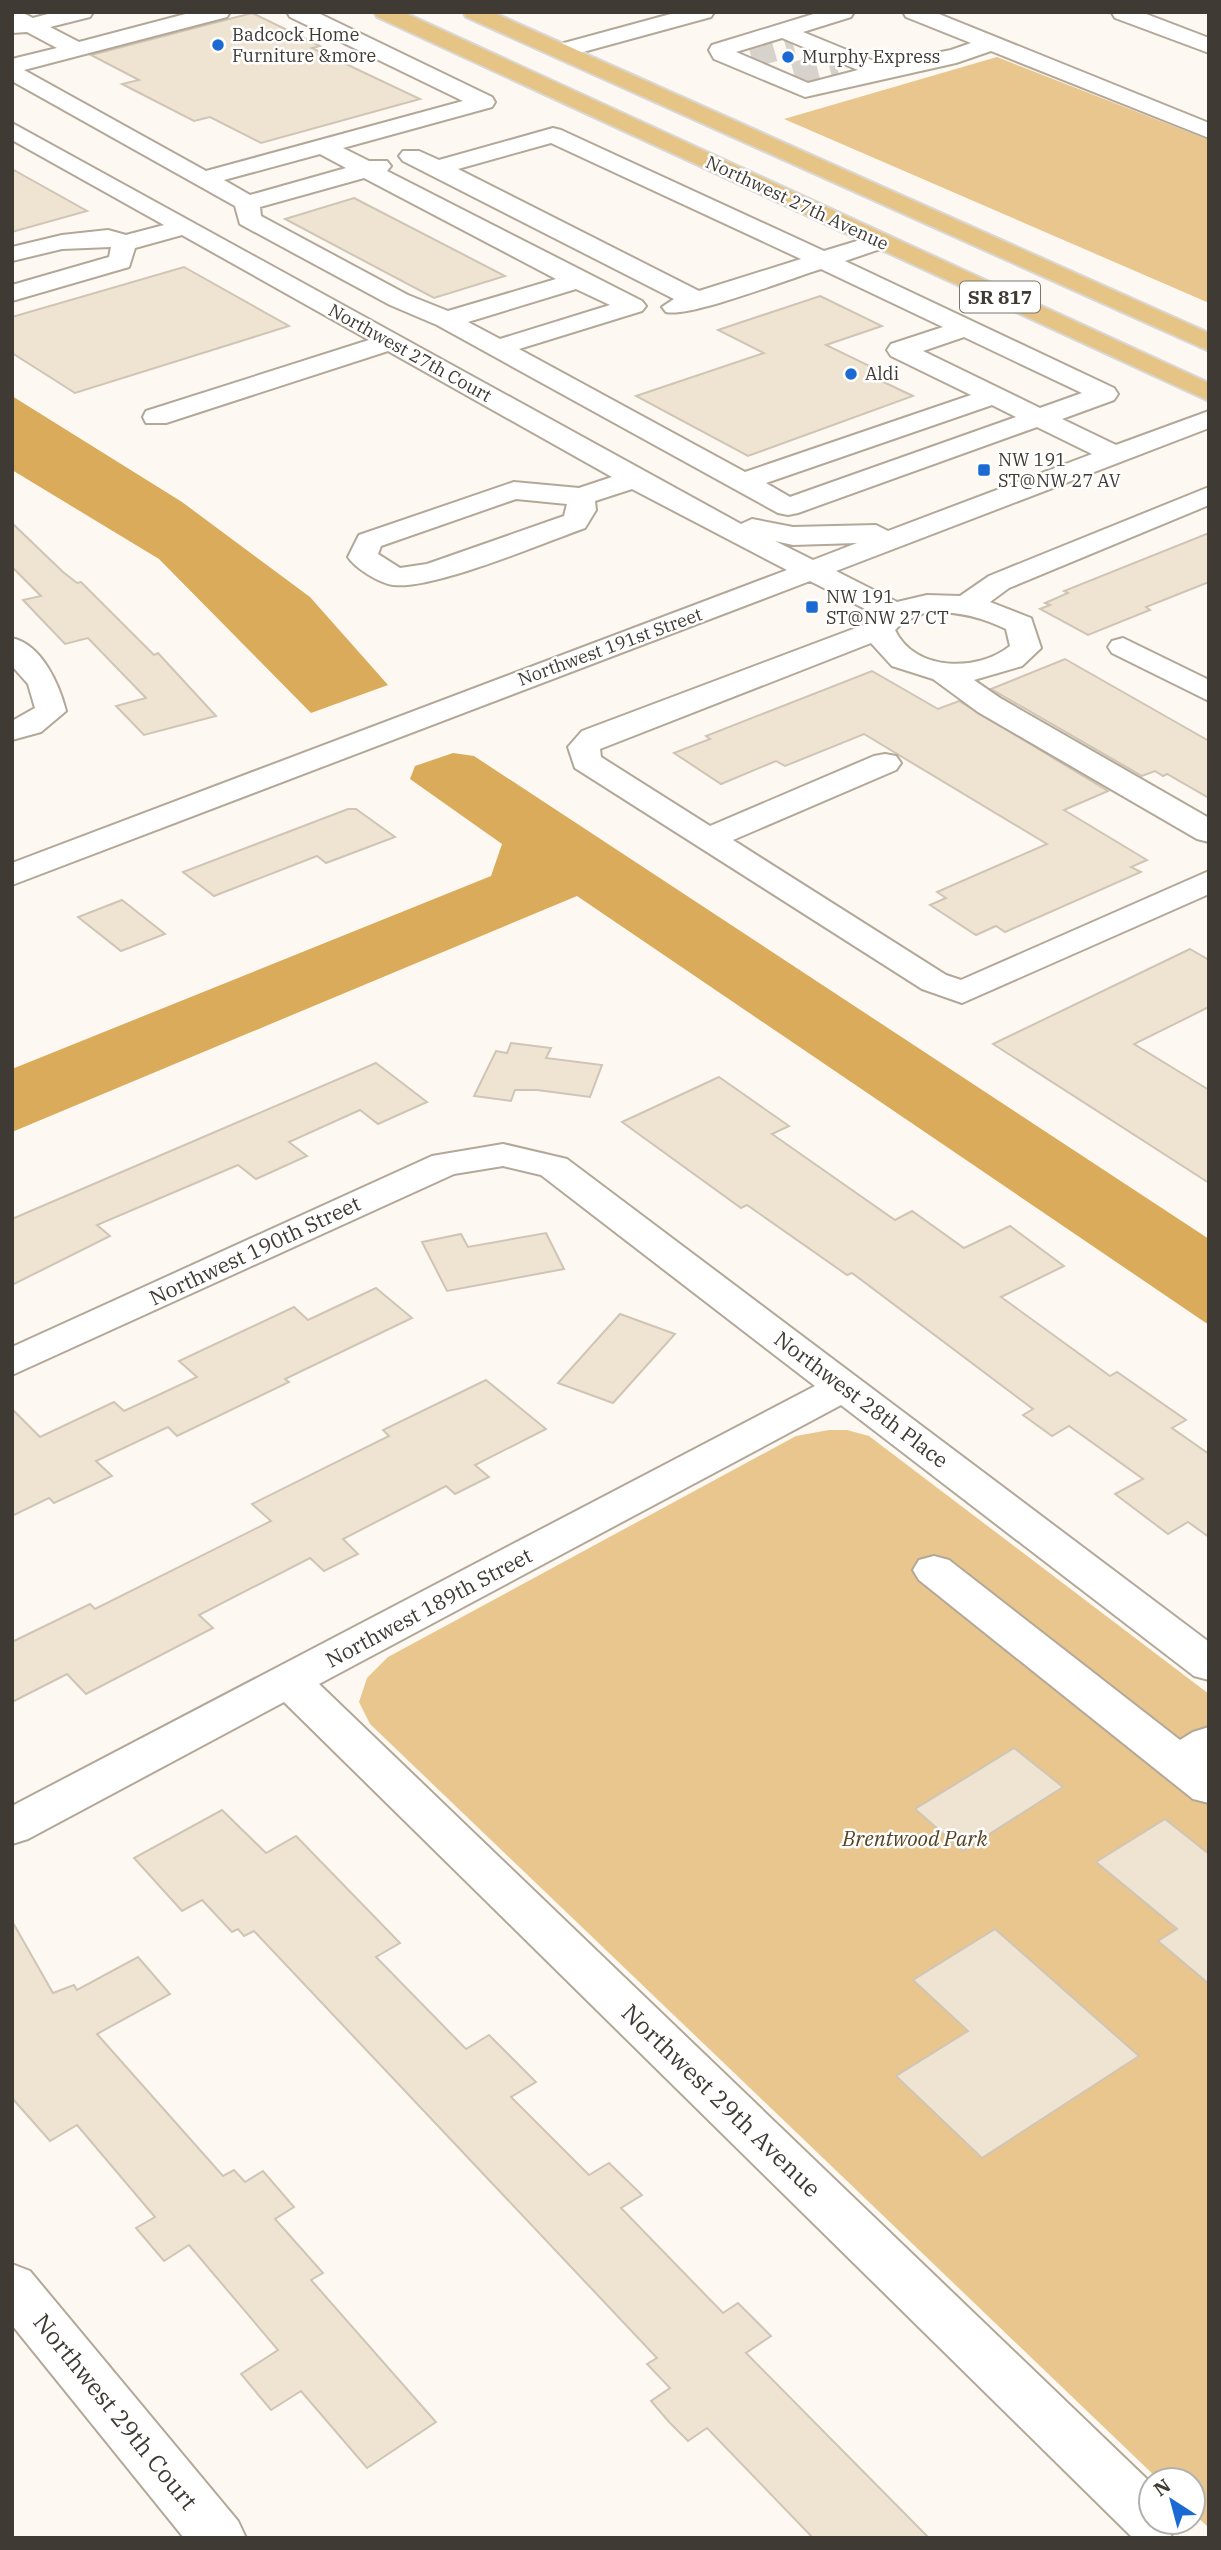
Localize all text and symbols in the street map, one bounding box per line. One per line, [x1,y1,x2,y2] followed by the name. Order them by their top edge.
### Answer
[232,23,376,67] place label: Badcock Home Furniture &more
[210,37,226,53] marker: Badcock Home Furniture &more
[802,45,940,68] place label: Murphy Express
[780,49,796,65] marker: Murphy Express
[702,150,892,255] street label: Northwest 27th Avenue
[960,282,1040,312] road number: SR 817
[325,298,496,407] street label: Northwest 27th Court
[865,362,900,385] place label: Aldi
[843,366,859,382] marker: Aldi
[998,448,1121,492] place label: NW 191 ST@NW 27 AV
[976,462,992,478] marker: NW 191 ST@NW 27 AV
[826,585,949,629] place label: NW 191 ST@NW 27 CT
[804,599,820,615] marker: NW 191 ST@NW 27 CT
[515,602,705,691] street label: Northwest 191st Street
[144,1189,365,1311] street label: Northwest 190th Street
[769,1325,954,1474] street label: Northwest 28th Place
[320,1541,537,1673] street label: Northwest 189th Street
[841,1824,988,1852] park label: Brentwood Park
[615,1997,828,2204] street label: Northwest 29th Avenue
[27,2306,205,2516] street label: Northwest 29th Court
[1137,2466,1207,2536] north arrow
[1149,2473,1175,2501] text: N

